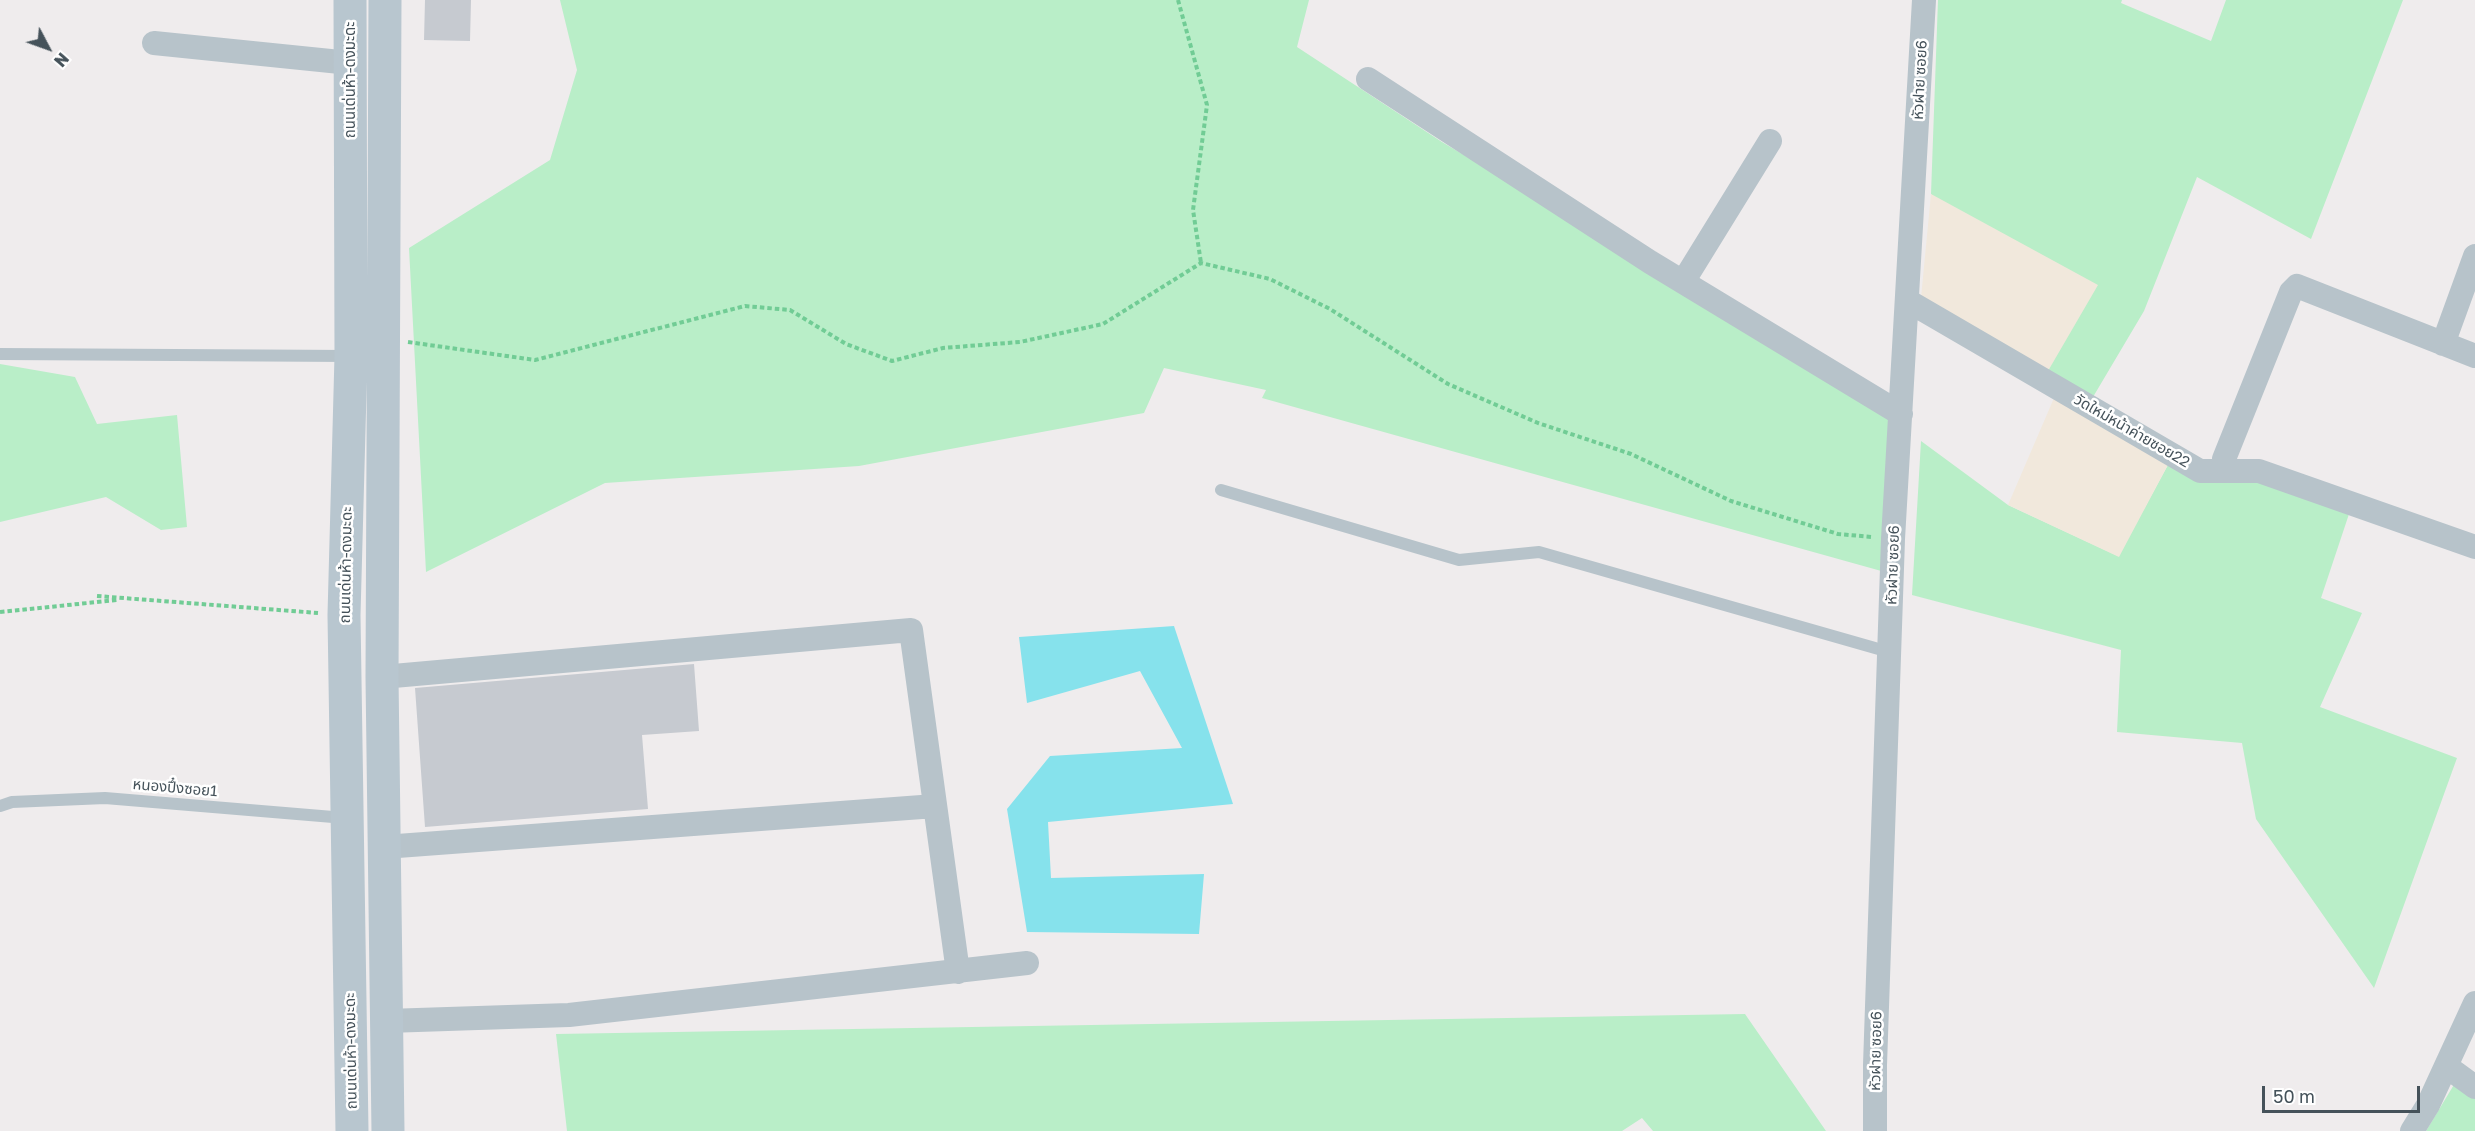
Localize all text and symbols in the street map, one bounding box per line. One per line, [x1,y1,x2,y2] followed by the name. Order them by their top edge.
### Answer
[18,18,78,78] north arrow
[341,22,359,138] street label: ถนนเด่นห้า-ดงมะดะ
[1909,40,1931,120] street label: หัวฝาย ซอย6
[50,49,73,71] text: N
[2071,391,2193,471] street label: วัดใหม่หน้าค่ายซอย22
[336,507,356,623] street label: ถนนเด่นห้า-ดงมะดะ
[1883,525,1903,605] street label: หัวฝาย ซอย6
[132,775,218,801] street label: หนองปึ๋งซอย1
[341,993,361,1109] street label: ถนนเด่นห้า-ดงมะดะ
[1866,1011,1886,1091] street label: หัวฝาย ซอย6
[2265,1074,2422,1112] scale bar
[2273,1085,2315,1107] text: 50 m

